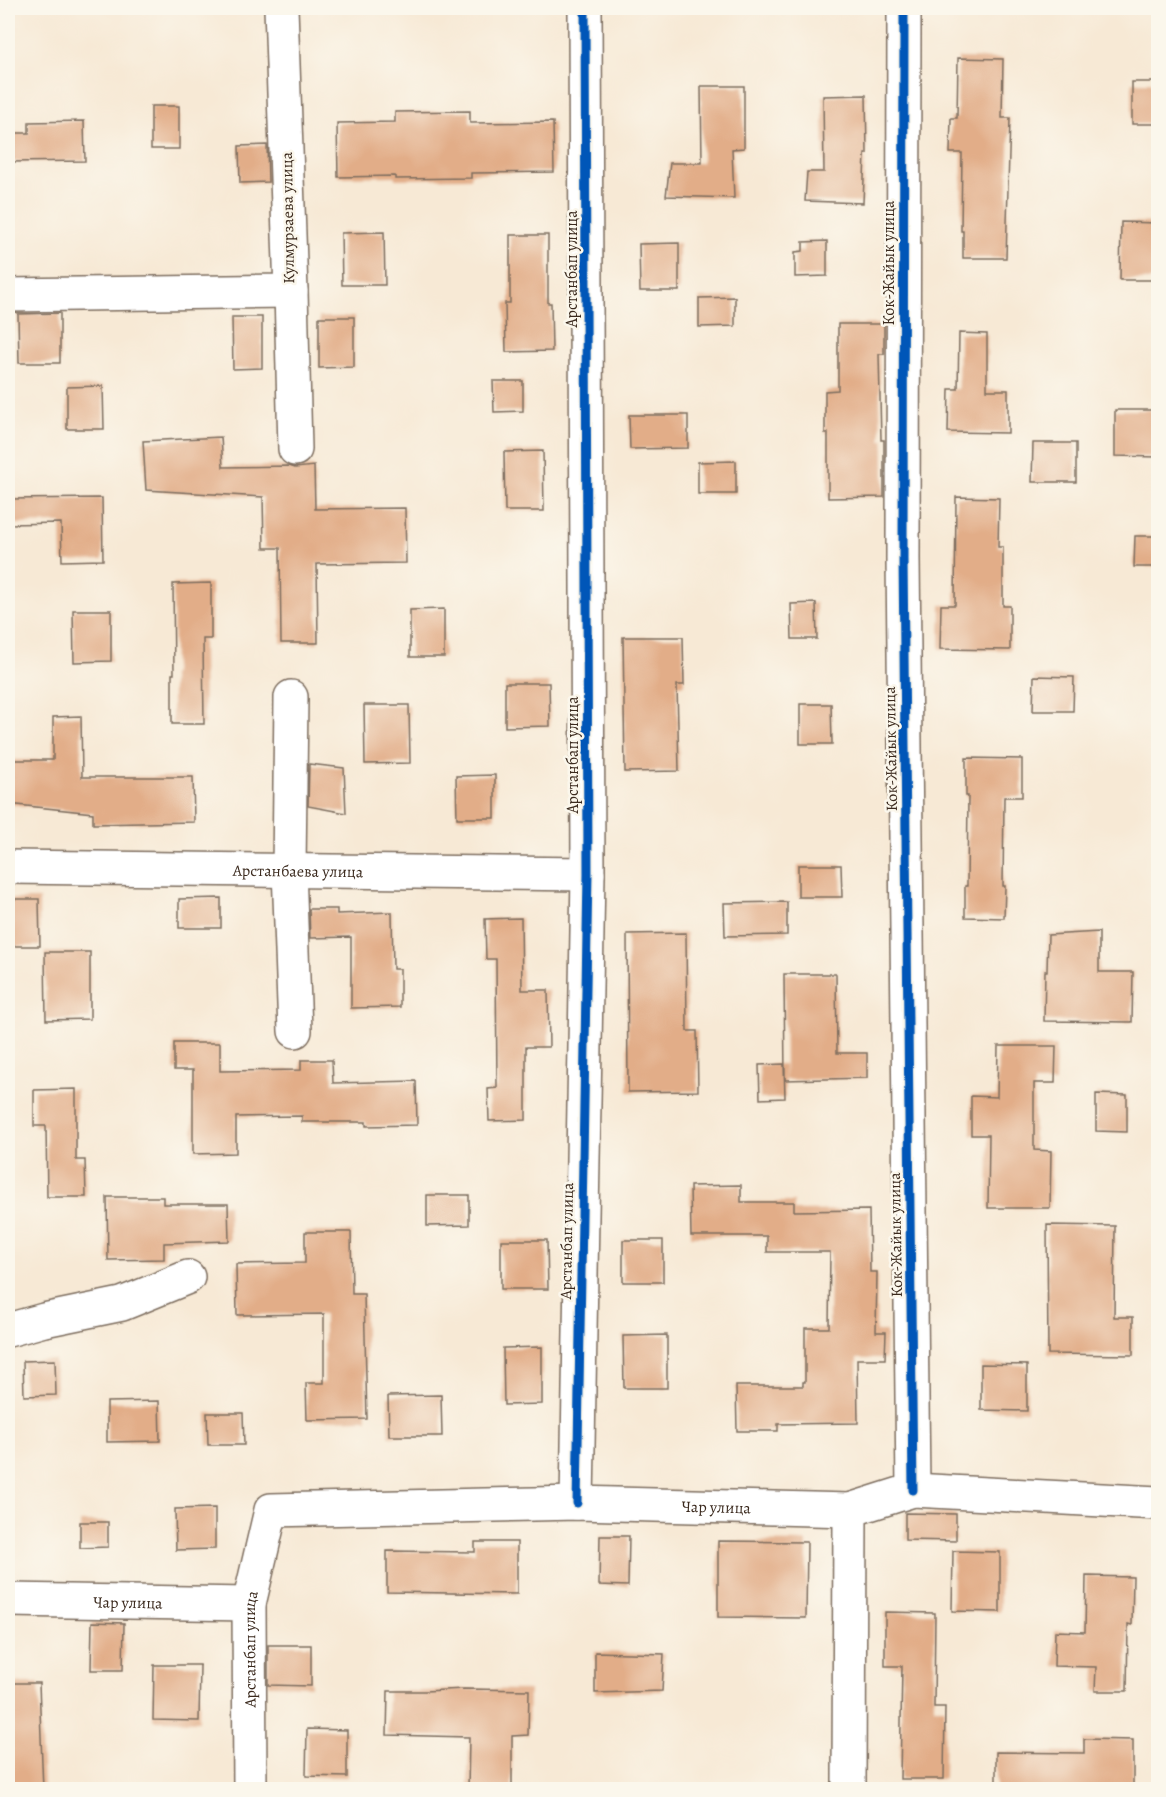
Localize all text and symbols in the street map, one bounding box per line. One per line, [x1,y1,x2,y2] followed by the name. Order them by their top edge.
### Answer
[276,151,300,284] street label: Кулмурзаева улица
[878,200,900,325] street label: Кок-Жайык улица
[561,210,583,329] street label: Арстанбап улица
[879,686,903,812] street label: Кок-Жайык улица
[562,696,584,815] street label: Арстанбап улица
[232,860,364,883] street label: Арстанбаева улица
[884,1172,908,1298] street label: Кок-Жайык улица
[555,1182,579,1301] street label: Арстанбап улица
[681,1496,752,1519] street label: Чар улица
[239,1588,264,1709] street label: Арстанбап улица
[93,1591,163,1615] street label: Чар улица

